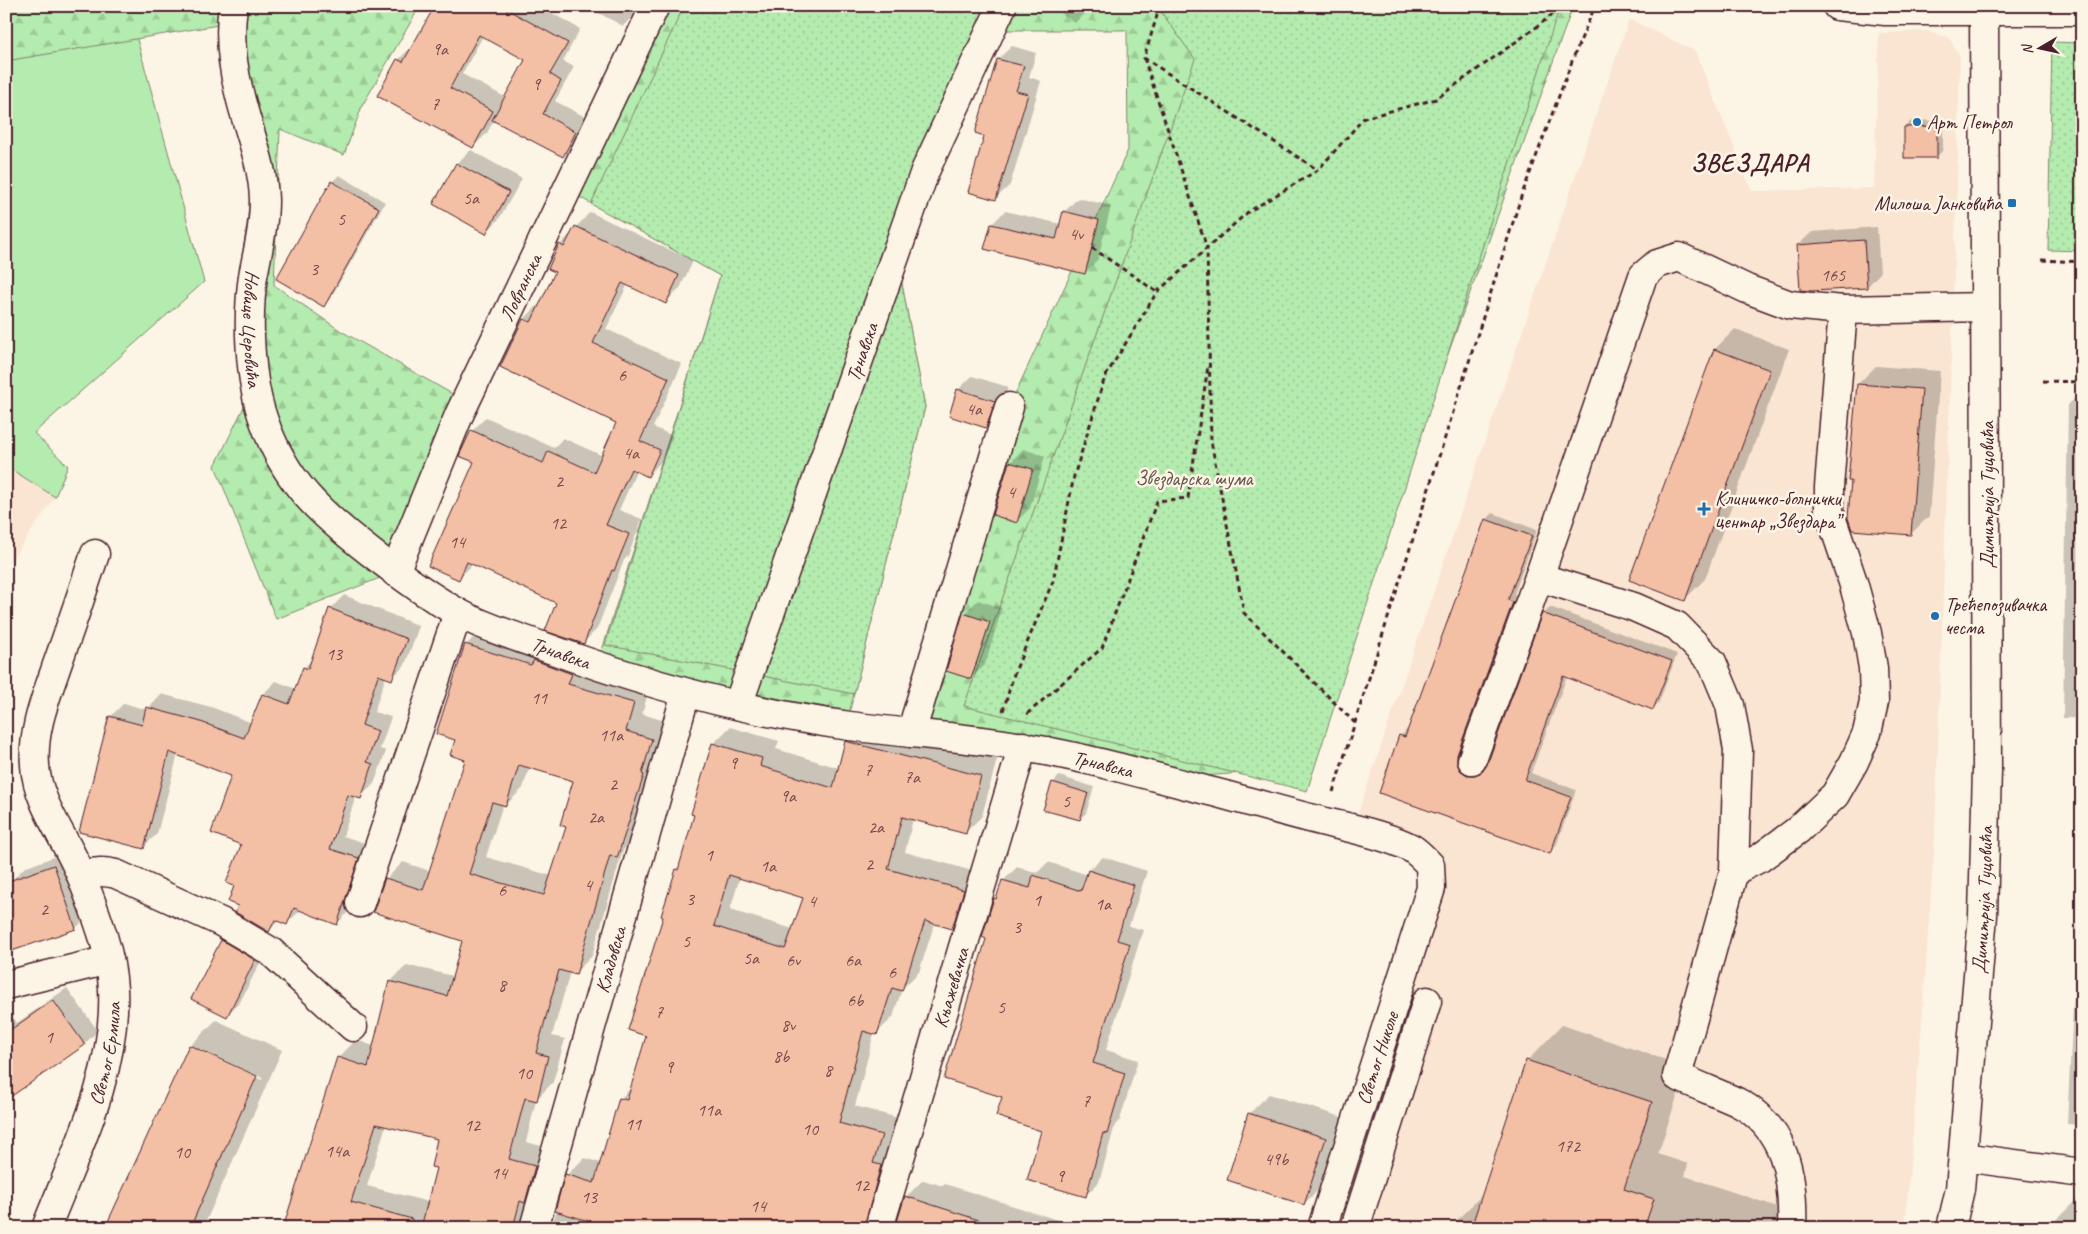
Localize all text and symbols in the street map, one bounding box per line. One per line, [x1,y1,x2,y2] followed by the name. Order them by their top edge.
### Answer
[2016,22,2066,72] north arrow
[432,38,449,60] house number: 9a
[2018,42,2037,56] text: N
[532,73,542,95] house number: 9
[431,93,440,115] house number: 7
[1927,110,2014,135] place label: Арт Петрол
[1911,116,1923,128] marker: Арт Петрол
[1691,147,1810,179] district label: ЗВЕЗДАРА
[463,187,480,209] house number: 5a
[1874,191,2003,216] place label: Милоша Јанковића
[2006,197,2018,209] marker: Милоша Јанковића
[337,208,346,230] house number: 5
[1069,223,1085,245] house number: 4v
[494,248,548,325] street label: Ловранска
[310,258,320,280] house number: 3
[1821,264,1846,286] house number: 165
[237,269,267,391] street label: Новице Церовића
[840,318,885,385] street label: Трнавска
[618,364,627,386] house number: 6
[966,398,983,420] house number: 4a
[1975,420,2000,569] street label: Димитрија Туцовића
[623,442,640,464] house number: 4a
[1135,466,1255,491] park label: Звездарска шума
[555,470,565,492] house number: 2
[1007,481,1017,503] house number: 4
[1715,486,1845,534] place label: Клиничко-болнички центар „Звездара”
[1697,502,1711,516] marker: Клиничко-болнички центар „Звездара”
[550,512,568,534] house number: 12
[449,531,467,553] house number: 14
[1945,592,2048,640] place label: Трећепозивачка чесма
[1929,610,1941,622] marker: Трећепозивачка чесма
[528,631,595,676] street label: Трнавска
[326,643,344,665] house number: 13
[531,687,548,709] house number: 11
[599,724,624,746] house number: 11a
[1071,745,1137,784] street label: Трнавска
[729,752,739,774] house number: 9
[864,759,873,781] house number: 7
[904,766,921,788] house number: 7a
[609,773,619,795] house number: 2
[780,785,797,807] house number: 9a
[1062,790,1071,812] house number: 5
[588,806,605,828] house number: 2a
[868,816,885,838] house number: 2a
[1966,825,1998,975] street label: Димитрија Туцовића
[705,844,714,866] house number: 1
[865,853,875,875] house number: 2
[760,855,777,877] house number: 1a
[584,874,594,896] house number: 4
[498,879,507,901] house number: 6
[686,888,696,910] house number: 3
[1033,889,1042,911] house number: 1
[808,890,818,912] house number: 4
[1095,893,1112,915] house number: 1a
[40,898,50,920] house number: 2
[1013,916,1023,938] house number: 3
[589,922,633,996] street label: Кладовска
[682,930,691,952] house number: 5
[928,943,975,1031] street label: Књажевачка
[743,947,760,969] house number: 5a
[786,949,802,971] house number: 6v
[845,949,862,971] house number: 6a
[888,961,897,983] house number: 6
[498,974,508,996] house number: 8
[847,989,864,1011] house number: 6b
[997,996,1006,1018] house number: 5
[83,1001,126,1108] street label: Светог Ермила
[655,1001,664,1023] house number: 7
[1351,1007,1405,1108] street label: Светог Николе
[781,1014,797,1036] house number: 8v
[45,1026,54,1048] house number: 1
[773,1045,790,1067] house number: 8b
[665,1056,675,1078] house number: 9
[824,1059,834,1081] house number: 8
[516,1062,534,1084] house number: 10
[1082,1090,1091,1112] house number: 7
[697,1099,722,1121] house number: 11a
[625,1113,642,1135] house number: 11
[464,1114,482,1136] house number: 12
[802,1118,820,1140] house number: 10
[1556,1135,1582,1157] house number: 172
[325,1140,350,1162] house number: 14a
[174,1141,192,1163] house number: 10
[1264,1148,1289,1170] house number: 49b
[491,1162,509,1184] house number: 14
[1056,1165,1066,1187] house number: 9
[853,1174,871,1196] house number: 12
[581,1186,599,1208] house number: 13
[750,1195,768,1217] house number: 14

